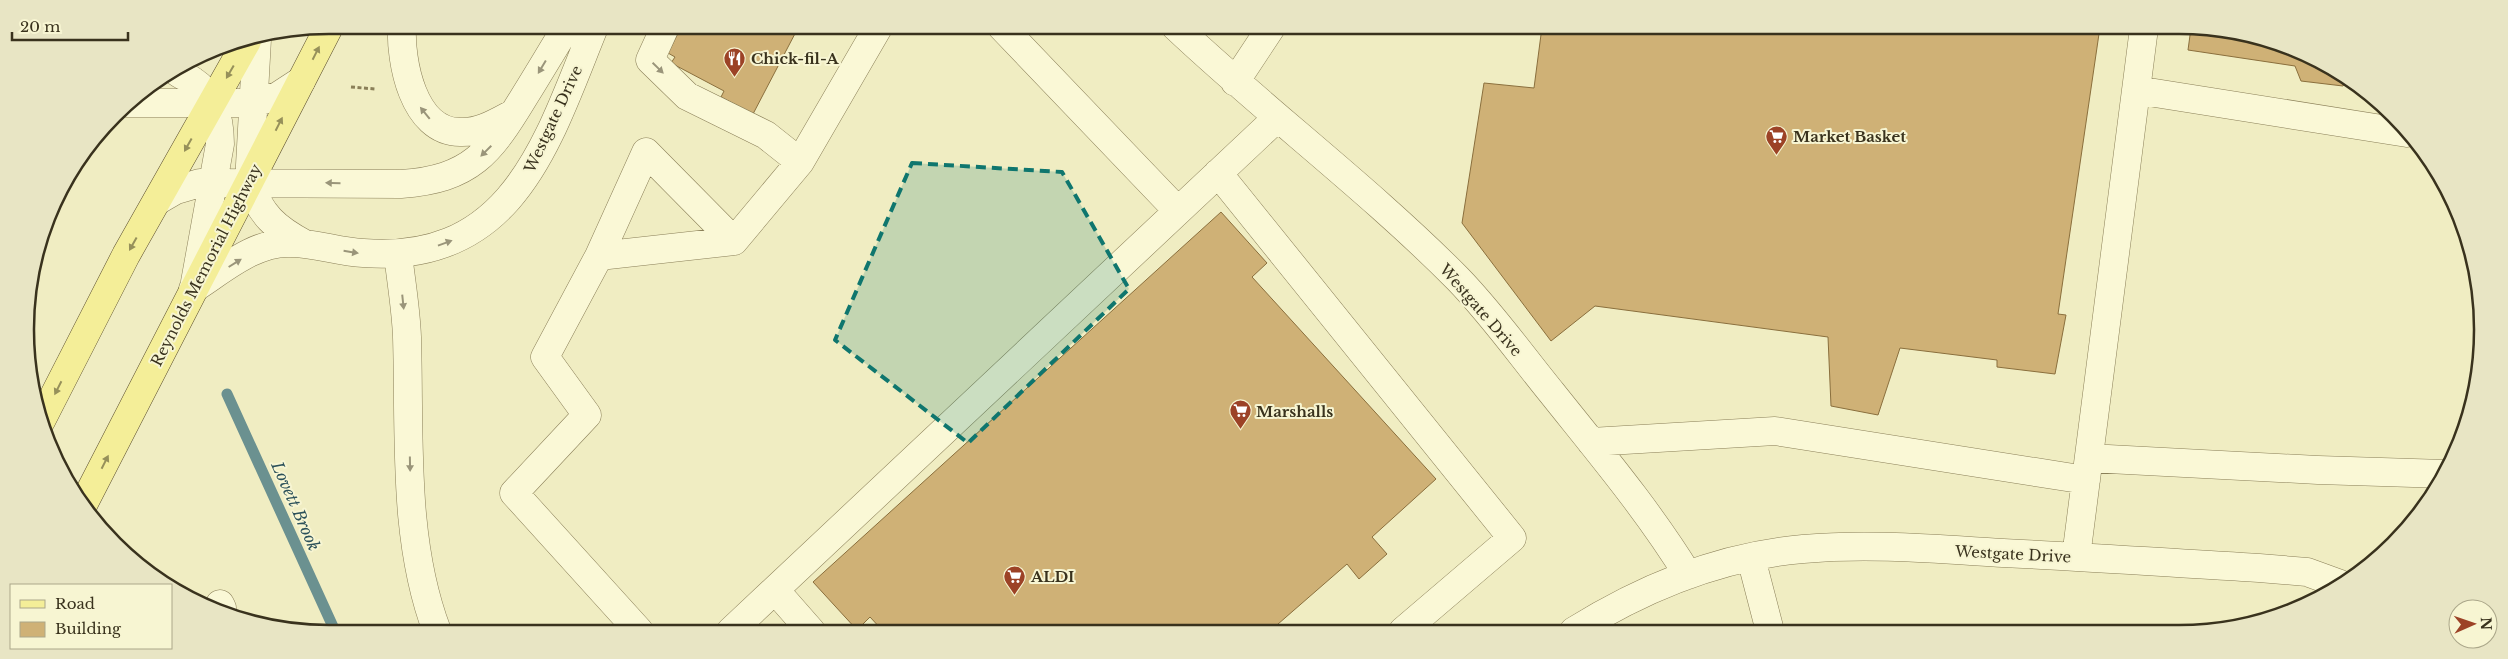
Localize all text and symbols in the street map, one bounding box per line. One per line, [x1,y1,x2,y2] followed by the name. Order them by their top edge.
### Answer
[12,10,129,42] scale bar
[20,17,60,36] text: 20 m
[312,46,320,60] one-way arrow
[723,46,747,77] restaurant icon: Chick-fil-A
[751,49,839,68] place label: Chick-fil-A
[538,61,547,74] one-way arrow
[519,62,586,177] street label: Westgate Drive
[652,62,664,74] one-way arrow
[225,65,234,79] one-way arrow
[420,106,431,119] one-way arrow
[275,117,283,131] one-way arrow
[1765,124,1789,155] supermarket icon: Market Basket
[1793,127,1906,146] place label: Market Basket
[184,138,193,152] one-way arrow
[480,145,492,157] one-way arrow
[147,160,266,369] street label: Reynolds Memorial Highway
[324,179,340,187] one-way arrow
[128,237,137,250] one-way arrow
[438,239,453,247] one-way arrow
[344,248,360,256] one-way arrow
[228,258,241,267] one-way arrow
[1435,259,1526,360] street label: Westgate Drive
[399,294,407,310] one-way arrow
[54,381,62,395] one-way arrow
[1228,399,1252,430] supermarket icon: Marshalls
[1256,402,1333,421] place label: Marshalls
[101,455,109,469] one-way arrow
[267,457,325,554] water label: Lovett Brook
[406,457,414,473] one-way arrow
[1953,541,2072,567] street label: Westgate Drive
[1003,564,1027,595] supermarket icon: ALDI
[1030,567,1075,586] place label: ALDI
[10,584,172,649] legend
[55,594,95,613] text: Road
[2448,599,2498,649] north arrow
[2477,617,2495,630] text: N
[55,619,122,638] text: Building

